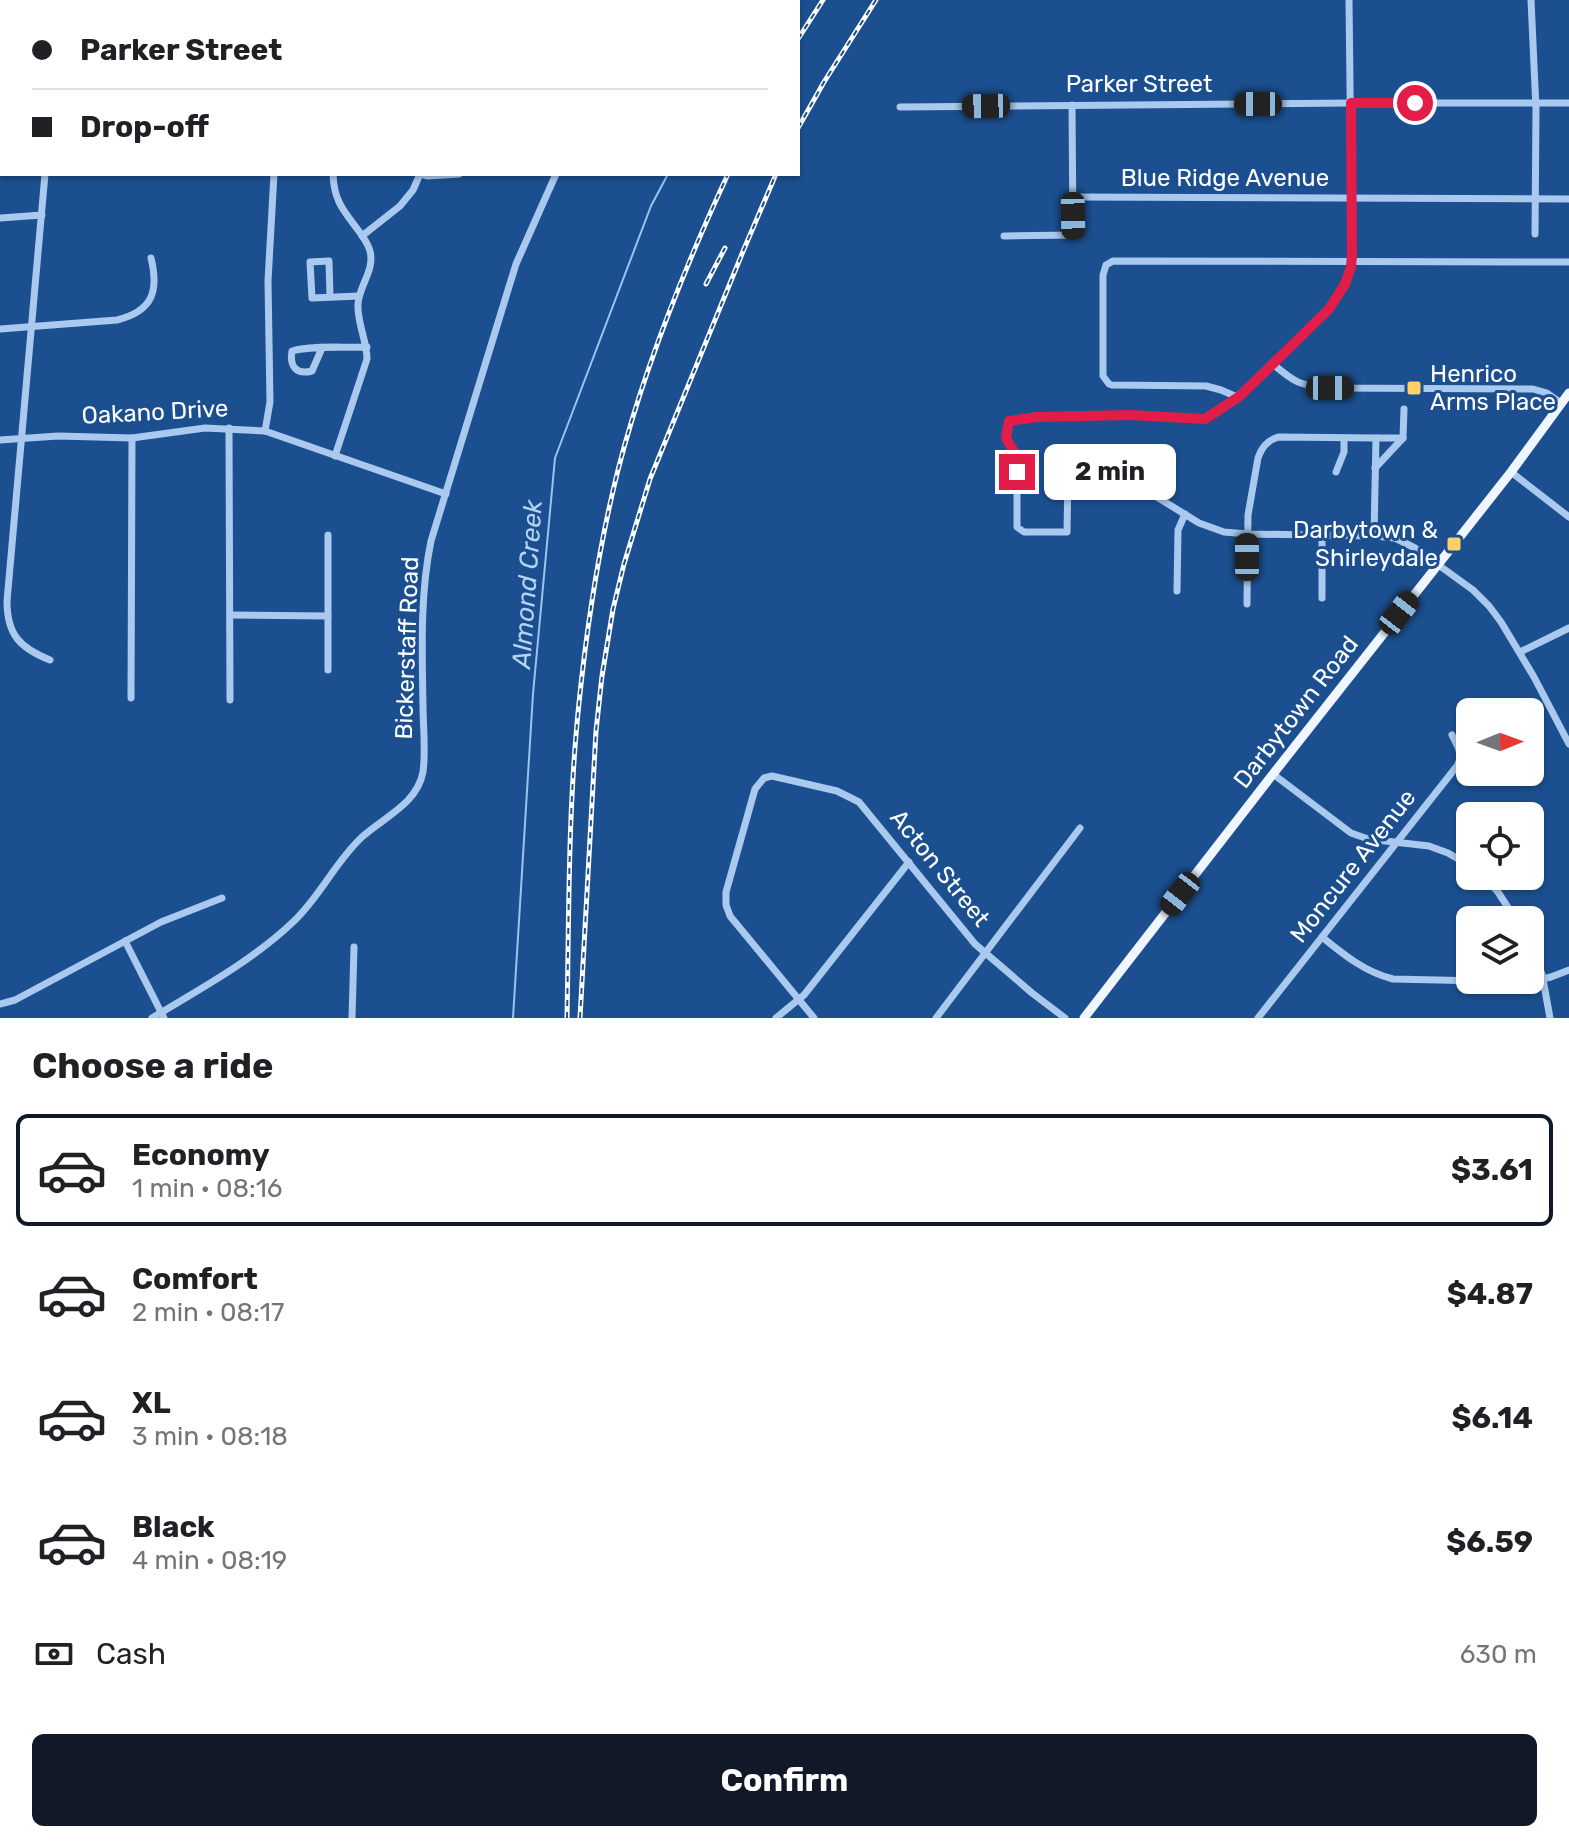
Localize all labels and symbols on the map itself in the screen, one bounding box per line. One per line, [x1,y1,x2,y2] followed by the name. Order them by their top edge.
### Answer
[1066,70,1212,98] street label: Parker Street
[1397,85,1433,121] route start
[1234,92,1282,116] car
[962,94,1010,118] car
[1121,164,1329,192] street label: Blue Ridge Avenue
[1061,192,1085,240] car
[1430,360,1556,416] place label: Henrico Arms Place
[1306,376,1354,400] car
[1405,379,1423,397] marker: Henrico Arms Place
[81,394,229,430] street label: Oakano Drive
[1045,444,1177,500] callout: 2 min
[999,454,1035,490] route end
[506,498,549,671] water label: Almond Creek
[1293,516,1438,572] place label: Darbytown & Shirleydale
[1235,533,1259,581] car
[1445,535,1463,553] marker: Darbytown & Shirleydale
[390,556,424,740] street label: Bickerstaff Road
[1375,587,1423,639] car
[1228,630,1364,794] street label: Darbytown Road
[1456,698,1544,786] north arrow
[1284,784,1422,948] street label: Moncure Avenue
[884,804,996,932] street label: Acton Street
[1156,868,1204,920] car

